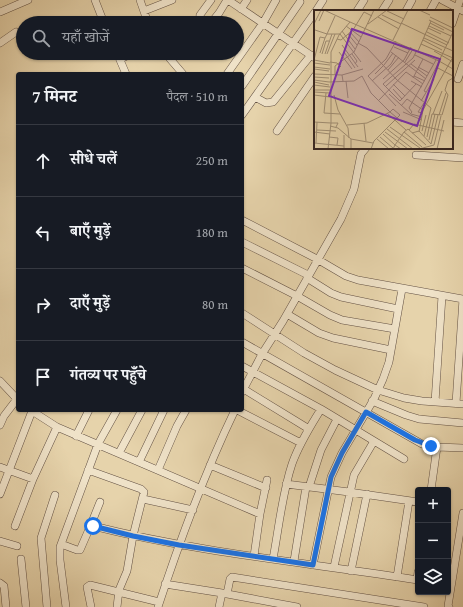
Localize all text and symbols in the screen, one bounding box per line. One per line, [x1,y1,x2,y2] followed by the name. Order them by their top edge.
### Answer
[314,10,453,149] inset map
[16,16,244,60] search box
[62,26,109,47] text: यहाँ खोजें
[30,27,52,49] icon: search
[32,83,77,108] text: 7 मिनट
[167,87,228,106] text: पैदल · 510 m
[70,148,117,169] text: सीधे चलें
[32,150,54,172] icon: ahead
[196,151,228,170] text: 250 m
[70,220,111,241] text: बाएँ मुड़ें
[32,222,54,244] icon: left
[196,223,228,242] text: 180 m
[70,292,110,313] text: दाएँ मुड़ें
[32,294,54,316] icon: right
[202,295,228,314] text: 80 m
[70,364,146,385] text: गंतव्य पर पहुँचे
[32,366,54,388] icon: arrive
[422,437,440,455] route end
[415,487,451,595] map controls
[415,487,451,523] button: +
[84,517,102,535] route start
[415,523,451,559] button: −
[415,559,451,595] button: layers

